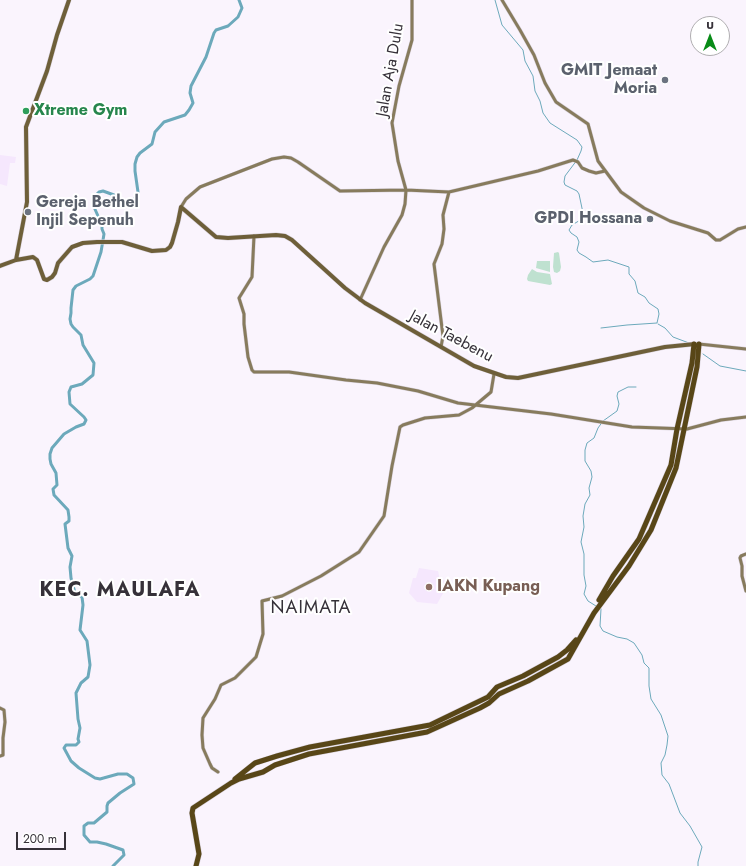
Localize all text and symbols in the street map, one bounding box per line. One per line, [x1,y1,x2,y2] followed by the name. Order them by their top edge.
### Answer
[690,16,730,56] north arrow
[706,17,714,33] text: U
[373,22,409,118] street label: Jalan Aja Dulu
[561,61,657,99] place label: GMIT Jemaat Moria
[660,75,670,85] marker: GMIT Jemaat Moria
[34,101,127,121] place label: Xtreme Gym
[21,106,31,116] marker: Xtreme Gym
[36,193,139,231] place label: Gereja Bethel Injil Sepenuh
[23,207,33,217] marker: Gereja Bethel Injil Sepenuh
[534,209,642,229] place label: GPDI Hossana
[645,214,655,224] marker: GPDI Hossana
[406,307,496,367] street label: Jalan Taebenu
[437,577,540,597] place label: IAKN Kupang
[40,579,200,603] district label: KEC. MAULAFA
[424,582,434,592] marker: IAKN Kupang
[271,598,351,620] district label: NAIMATA
[18,824,68,850] scale bar
[23,830,57,848] text: 200 m

